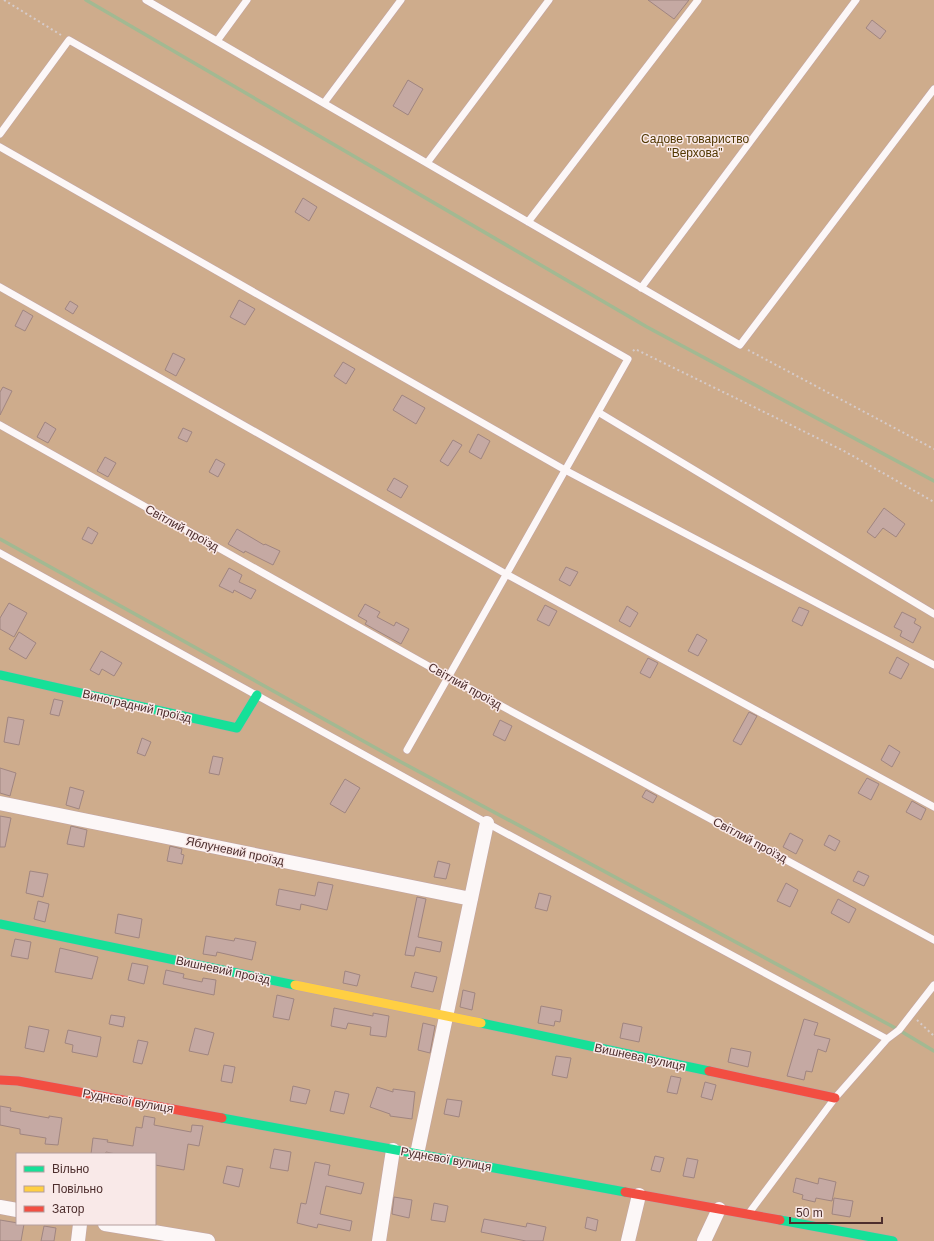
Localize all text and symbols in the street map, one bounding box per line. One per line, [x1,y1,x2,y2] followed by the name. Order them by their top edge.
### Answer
[641,132,749,160] park label: Садове товариство "Верхова"
[143,502,221,554] street label: Світлий проїзд
[426,660,504,712] street label: Світлий проїзд
[81,687,193,725] street label: Виноградний проїзд
[710,815,790,865] street label: Світлий проїзд
[185,834,285,868] street label: Яблуневий проїзд
[175,953,271,987] street label: Вишневий проїзд
[593,1041,687,1073] street label: Вишнева вулиця
[82,1086,174,1116] street label: Руднєвої вулиця
[400,1144,492,1174] street label: Руднєвої вулиця
[16,1153,156,1225] legend
[52,1162,90,1176] text: Вільно
[52,1182,103,1196] text: Повільно
[790,1199,882,1225] scale bar
[52,1202,85,1216] text: Затор
[796,1206,823,1220] text: 50 m

